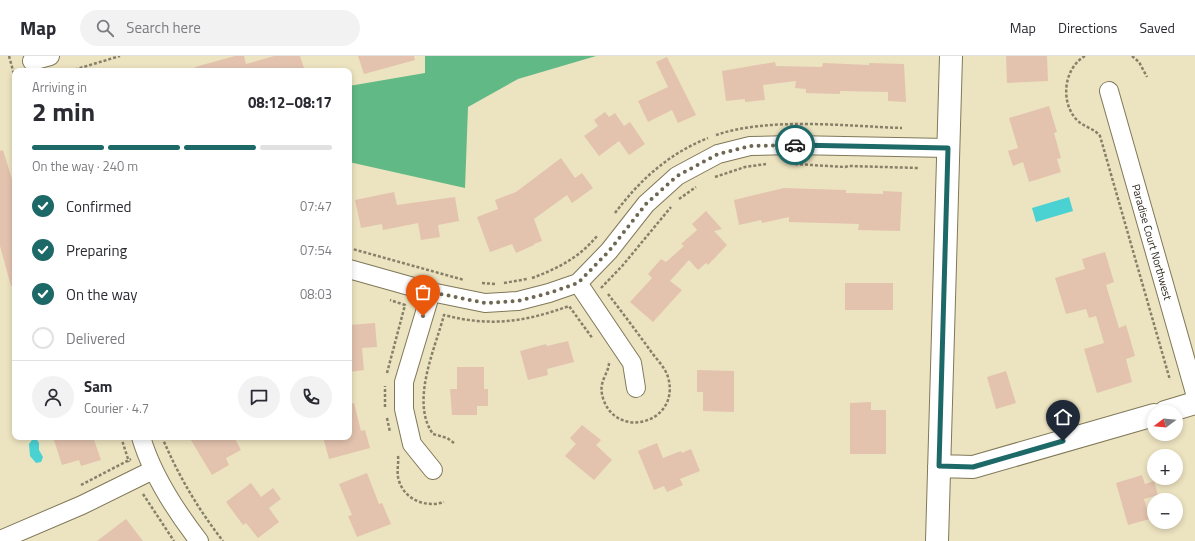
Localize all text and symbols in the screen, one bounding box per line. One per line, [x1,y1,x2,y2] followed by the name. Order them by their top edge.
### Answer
[80,10,360,46] search box
[20,13,56,42] text: Map
[126,16,201,39] text: Search here
[94,17,116,39] icon: search
[1010,17,1036,38] text: Map
[1058,17,1117,38] text: Directions
[1139,17,1175,38] text: Saved
[32,77,87,97] text: Arriving in
[248,91,332,114] text: 08:12–08:17
[32,92,95,131] text: 2 min
[775,125,815,165] courier
[784,134,806,156] icon: car
[32,156,138,176] text: On the way · 240 m
[1128,182,1176,302] street label: Paradise Court Northwest
[32,195,54,217] icon: check
[66,195,131,218] text: Confirmed
[300,196,332,216] text: 07:47
[32,239,54,261] icon: check
[66,239,127,262] text: Preparing
[300,240,332,260] text: 07:54
[406,275,440,316] pin
[412,281,434,303] icon: bag
[32,283,54,305] icon: check
[66,283,138,306] text: On the way
[300,284,332,304] text: 08:03
[66,327,125,350] text: Delivered
[84,375,112,398] text: Sam
[32,376,74,418] button: person
[238,376,280,418] button: chat
[290,376,332,418] button: phone
[84,398,149,418] text: Courier · 4.7
[1046,400,1080,441] pin
[1147,405,1183,441] north arrow
[1147,405,1183,529] map controls
[1052,406,1074,428] icon: home
[1147,449,1183,485] button: +
[1147,493,1183,529] button: −

